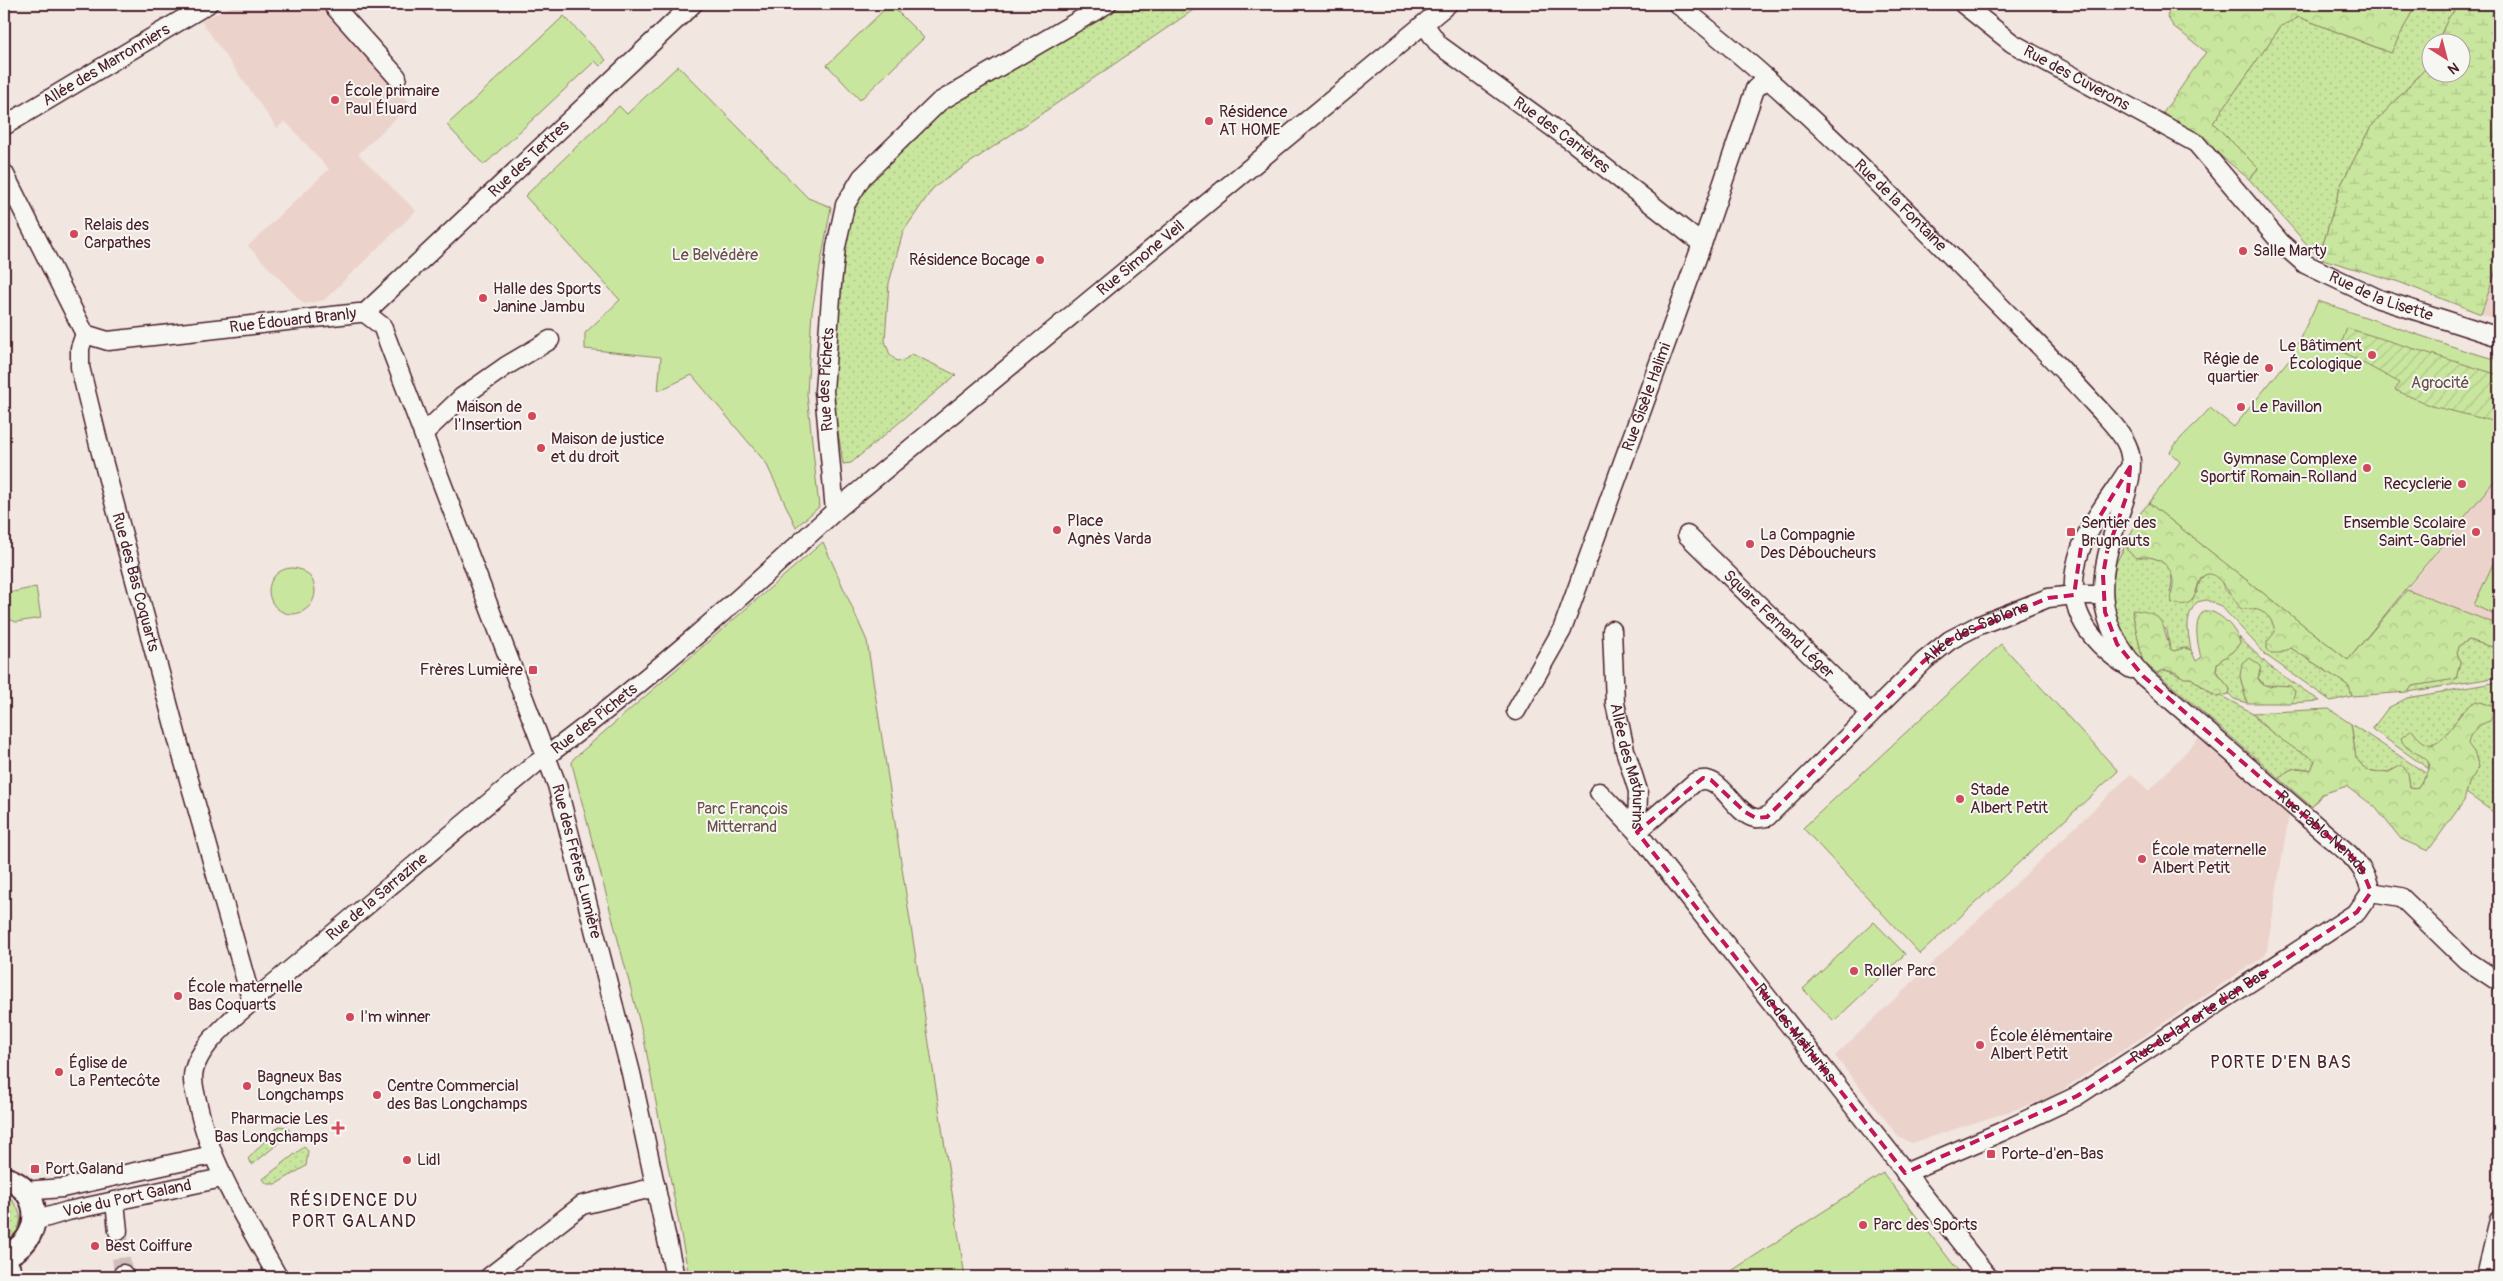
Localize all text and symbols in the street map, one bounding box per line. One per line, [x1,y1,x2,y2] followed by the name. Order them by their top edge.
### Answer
[39,19,173,111] street label: Allée des Marronniers
[2420,32,2470,82] north arrow
[2020,41,2133,115] street label: Rue des Cuverons
[2445,58,2462,78] text: N
[345,81,439,119] place label: École primaire Paul Éluard
[1509,92,1614,178] street label: Rue des Carrières
[329,94,341,106] marker: École primaire Paul Éluard
[1219,102,1288,140] place label: Résidence AT HOME
[1203,115,1215,127] marker: Résidence AT HOME
[484,116,573,202] street label: Rue des Tertres
[1850,155,1951,256] street label: Rue de la Fontaine
[84,215,151,253] place label: Relais des Carpathes
[1093,216,1189,300] street label: Rue Simone Veil
[68,228,80,240] marker: Relais des Carpathes
[2253,241,2327,261] place label: Salle Marty
[672,245,758,265] park label: Le Belvédère
[2237,245,2249,257] marker: Salle Marty
[909,250,1030,270] place label: Résidence Bocage
[1034,254,1046,266] marker: Résidence Bocage
[2326,267,2436,326] street label: Rue de la Lisette
[493,279,601,317] place label: Halle des Sports Janine Jambu
[477,292,489,304] marker: Halle des Sports Janine Jambu
[228,303,357,337] street label: Rue Édouard Branly
[814,327,839,432] street label: Rue des Pichets
[2279,336,2363,374] place label: Le Bâtiment Écologique
[1618,340,1675,454] street label: Rue Gisèle Halimi
[2203,349,2259,387] place label: Régie de quartier
[2366,349,2378,361] marker: Le Bâtiment Écologique
[2263,362,2275,374] marker: Régie de quartier
[2411,373,2469,393] park label: Agrocité
[454,397,522,435] place label: Maison de l'Insertion
[2251,397,2322,417] place label: Le Pavillon
[2235,401,2247,413] marker: Le Pavillon
[526,410,538,422] marker: Maison de l'Insertion
[551,429,664,467] place label: Maison de justice et du droit
[535,442,547,454] marker: Maison de justice et du droit
[2200,449,2357,487] place label: Gymnase Complexe Sportif Romain-Rolland
[2361,462,2373,474] marker: Gymnase Complexe Sportif Romain-Rolland
[2384,474,2452,494] place label: Recyclerie
[2456,478,2468,490] marker: Recyclerie
[107,510,164,654] street label: Rue des Bas Coquarts
[1067,511,1151,549] place label: Place Agnès Varda
[2081,513,2156,551] place label: Sentier des Brugnauts
[2343,513,2466,551] place label: Ensemble Scolaire Saint-Gabriel
[1051,524,1063,536] marker: Place Agnès Varda
[1760,525,1876,563] place label: La Compagnie Des Déboucheurs
[2065,526,2077,538] marker: Sentier des Brugnauts
[2470,526,2482,538] marker: Ensemble Scolaire Saint-Gabriel
[1744,538,1756,550] marker: La Compagnie Des Déboucheurs
[1719,566,1839,683] street label: Square Fernand Léger
[1918,597,2031,668] street label: Allée des Sablons
[420,660,523,680] place label: Frères Lumière
[527,664,539,676] marker: Frères Lumière
[547,679,641,759] street label: Rue des Pichets
[1605,701,1648,830] street label: Allée des Mathurins
[1970,780,2049,818] place label: Stade Albert Petit
[547,782,606,941] street label: Rue des Frères Lumière
[2273,786,2372,878] street label: Rue Pablo Neruda
[1954,793,1966,805] marker: Stade Albert Petit
[696,799,788,837] park label: Parc François Mitterrand
[2152,840,2267,878] place label: École maternelle Albert Petit
[322,848,432,945] street label: Rue de la Sarrazine
[2136,853,2148,865] marker: École maternelle Albert Petit
[1864,961,1936,981] place label: Roller Parc
[2127,964,2270,1068] street label: Rue de la Porte d'en Bas
[1848,965,1860,977] marker: Roller Parc
[188,977,303,1015] place label: École maternelle Bas Coquarts
[1750,980,1840,1086] street label: Rue des Mathurins
[172,990,184,1002] marker: École maternelle Bas Coquarts
[360,1007,431,1027] place label: I'm winner
[344,1011,356,1023] marker: I'm winner
[1990,1026,2112,1064] place label: École élémentaire Albert Petit
[1974,1039,1986,1051] marker: École élémentaire Albert Petit
[2210,1051,2352,1074] district label: PORTE D'EN BAS
[69,1053,160,1091] place label: Église de La Pentecôte
[53,1066,65,1078] marker: Église de La Pentecôte
[257,1067,344,1105] place label: Bagneux Bas Longchamps
[387,1076,527,1114] place label: Centre Commercial des Bas Longchamps
[241,1080,253,1092] marker: Bagneux Bas Longchamps
[371,1089,383,1101] marker: Centre Commercial des Bas Longchamps
[214,1109,328,1147] place label: Pharmacie Les Bas Longchamps
[332,1122,344,1134] marker: Pharmacie Les Bas Longchamps
[2001,1144,2103,1164] place label: Porte-d'en-Bas
[1985,1148,1997,1160] marker: Porte-d'en-Bas
[417,1150,441,1170] place label: Lidl
[401,1154,413,1166] marker: Lidl
[45,1159,124,1179] place label: Port Galand
[29,1163,41,1175] marker: Port Galand
[61,1175,193,1222] street label: Voie du Port Galand
[290,1189,418,1233] district label: RÉSIDENCE DU PORT GALAND
[1873,1215,1977,1235] place label: Parc des Sports
[1857,1219,1869,1231] marker: Parc des Sports
[105,1236,192,1256] place label: Best Coiffure
[89,1240,101,1252] marker: Best Coiffure

